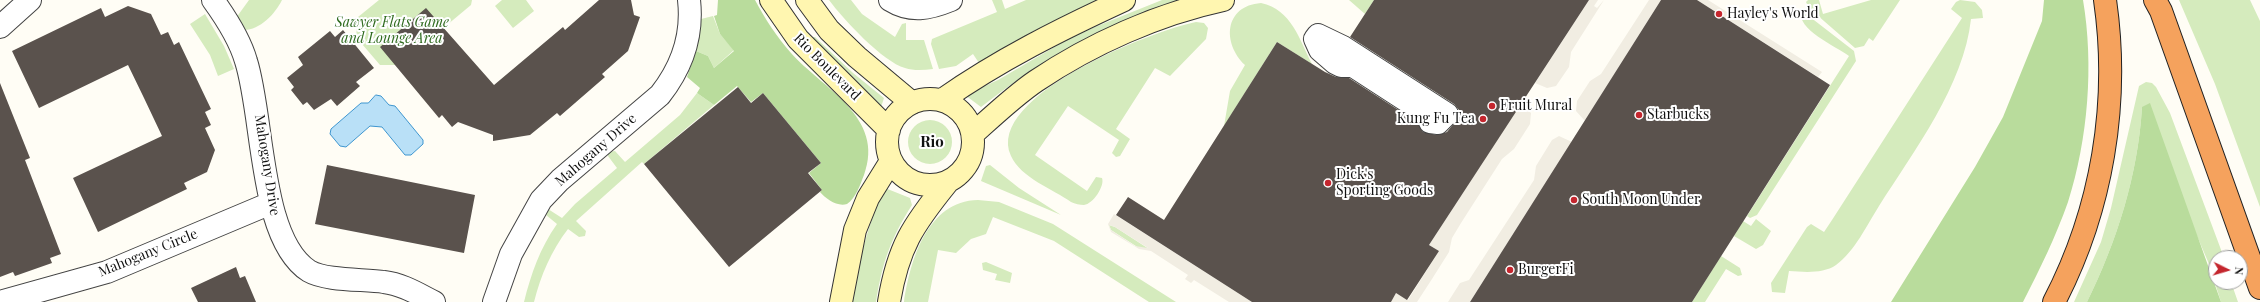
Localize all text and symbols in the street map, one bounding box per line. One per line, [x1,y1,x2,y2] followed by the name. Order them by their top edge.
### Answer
[1727,6,1819,22] place label: Hayley's World
[1714,9,1724,19] marker: Hayley's World
[335,15,449,48] park label: Sawyer Flats Game and Lounge Area
[790,30,864,104] street label: Rio Boulevard
[1500,98,1572,114] place label: Fruit Mural
[1487,101,1497,111] marker: Fruit Mural
[1647,107,1709,123] place label: Starbucks
[552,110,640,190] street label: Mahogany Drive
[1634,110,1644,120] marker: Starbucks
[1397,111,1475,127] place label: Kung Fu Tea
[251,113,283,217] street label: Mahogany Drive
[1478,114,1488,124] marker: Kung Fu Tea
[920,133,944,151] district label: Rio
[1336,167,1433,200] place label: Dick's Sporting Goods
[1323,178,1333,188] marker: Dick's Sporting Goods
[1582,192,1700,208] place label: South Moon Under
[1569,195,1579,205] marker: South Moon Under
[96,225,200,281] street label: Mahogany Circle
[2208,250,2248,290] north arrow
[1518,262,1573,278] place label: BurgerFi
[1505,265,1515,275] marker: BurgerFi
[2232,266,2247,276] text: N

